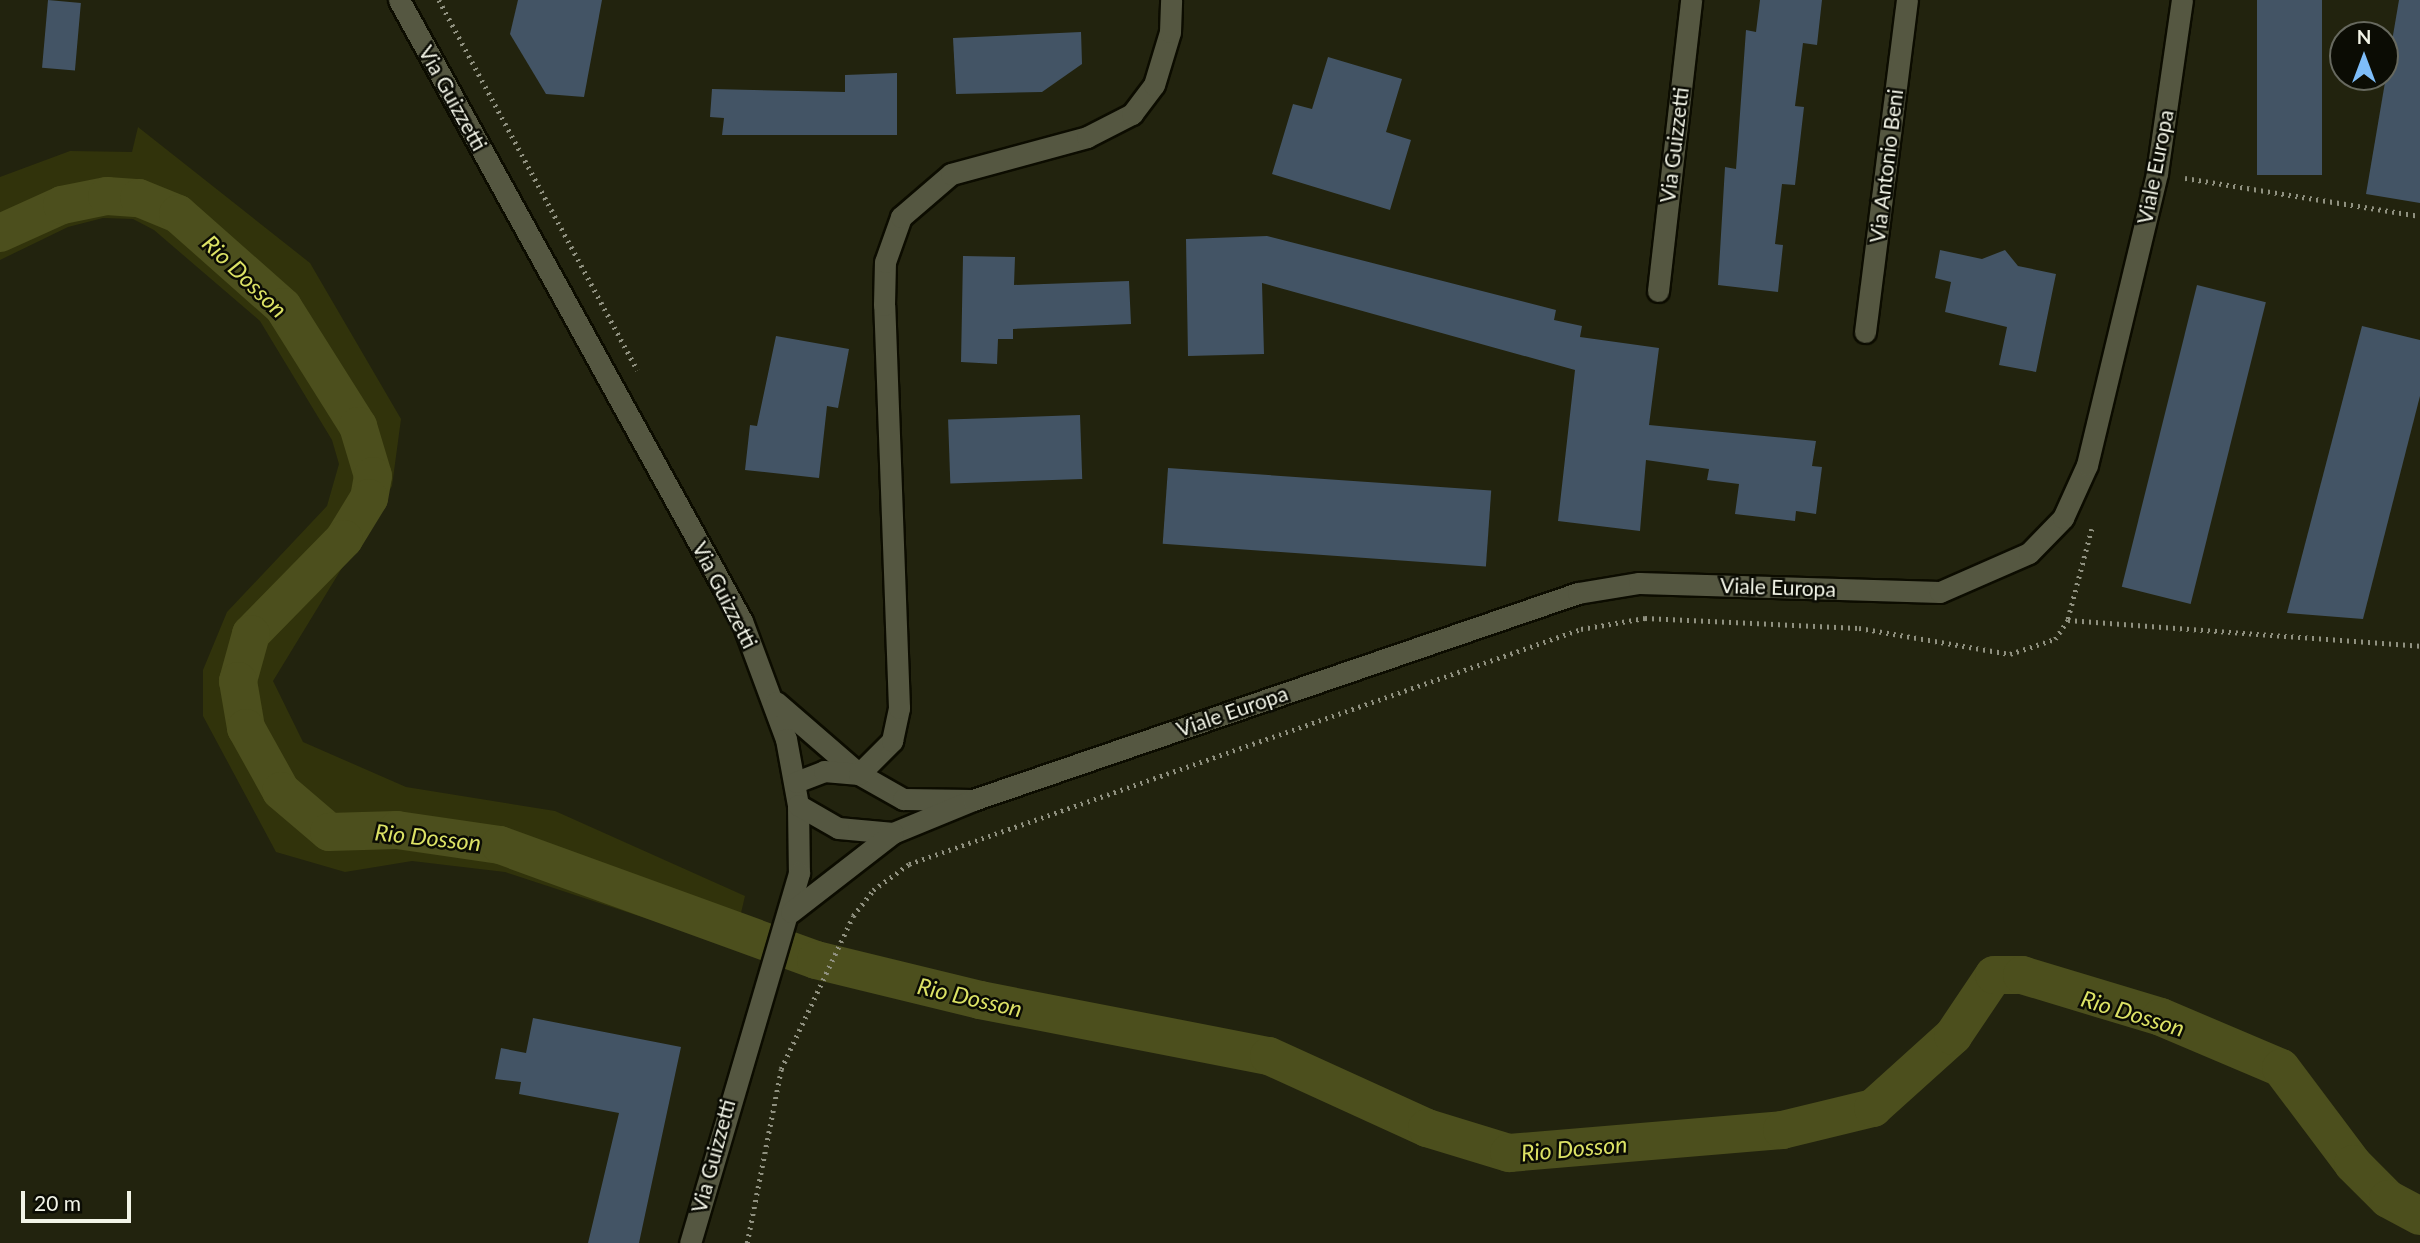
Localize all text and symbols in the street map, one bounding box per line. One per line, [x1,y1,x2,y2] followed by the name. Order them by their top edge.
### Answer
[2329,21,2399,91] north arrow
[2357,25,2371,48] text: N
[414,41,492,155] street label: Via Guizzetti
[1654,86,1694,204] street label: Via Guizzetti
[1864,87,1908,245] street label: Via Antonio Beni
[2132,108,2178,226] street label: Viale Europa
[197,229,293,323] water label: Rio Dosson
[687,537,763,653] street label: Via Guizzetti
[1720,572,1836,602] street label: Viale Europa
[1173,680,1291,742] street label: Viale Europa
[374,818,482,856] water label: Rio Dosson
[915,972,1025,1022] water label: Rio Dosson
[2078,984,2188,1042] water label: Rio Dosson
[686,1097,740,1215] street label: Via Guizzetti
[1520,1130,1628,1166] water label: Rio Dosson
[24,1176,135,1220] scale bar
[34,1190,81,1215] text: 20 m

